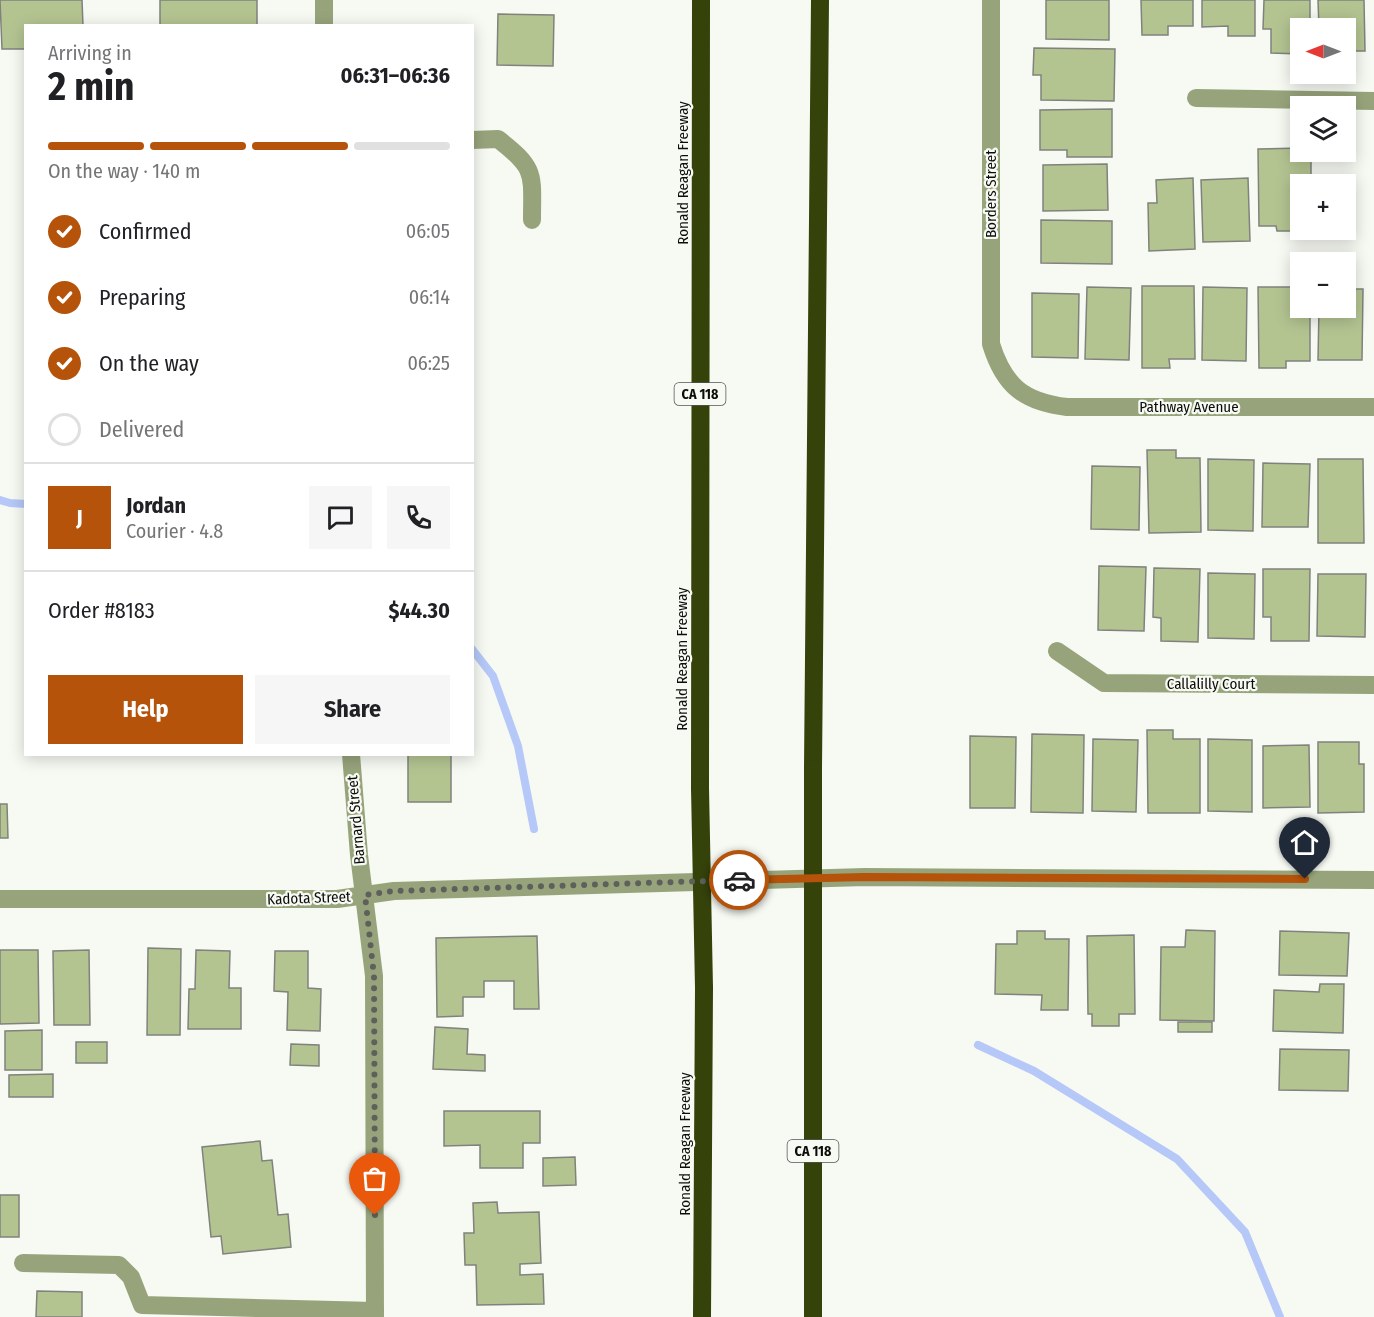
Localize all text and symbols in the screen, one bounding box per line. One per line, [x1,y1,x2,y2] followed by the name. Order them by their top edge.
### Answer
[1290,18,1356,84] north arrow
[1290,18,1356,318] map controls
[48,41,132,65] text: Arriving in
[341,62,450,89] text: 06:31–06:36
[48,64,134,110] text: 2 min
[1290,96,1356,162] button: layers
[674,101,692,245] street label: Ronald Reagan Freeway
[982,150,1000,238] street label: Borders Street
[48,159,200,183] text: On the way · 140 m
[1290,174,1356,240] button: +
[48,215,81,248] icon: check
[99,218,192,245] text: Confirmed
[406,219,450,243] text: 06:05
[1290,252,1356,318] button: −
[48,281,81,314] icon: check
[99,284,185,311] text: Preparing
[409,285,450,309] text: 06:14
[48,347,81,380] icon: check
[99,350,199,377] text: On the way
[407,351,450,375] text: 06:25
[674,383,726,405] road number: CA 118
[1139,398,1239,416] street label: Pathway Avenue
[99,416,184,443] text: Delivered
[309,486,372,549] button: chat
[387,486,450,549] button: phone
[126,492,186,519] text: Jordan
[76,504,83,531] text: J
[126,519,223,543] text: Courier · 4.8
[673,587,691,731] street label: Ronald Reagan Freeway
[48,597,155,624] text: Order #8183
[389,597,450,624] text: $44.30
[48,675,243,744] button: Help
[255,675,450,744] button: Share
[1167,675,1255,693] street label: Callalilly Court
[343,775,369,865] street label: Barnard Street
[1279,817,1330,879] pin
[1288,826,1321,859] icon: home
[709,850,769,910] courier
[723,864,756,897] icon: car
[267,888,351,908] street label: Kadota Street
[676,1072,694,1216] street label: Ronald Reagan Freeway
[788,1140,838,1162] road number: CA 118
[349,1153,400,1215] pin
[358,1162,391,1195] icon: bag

